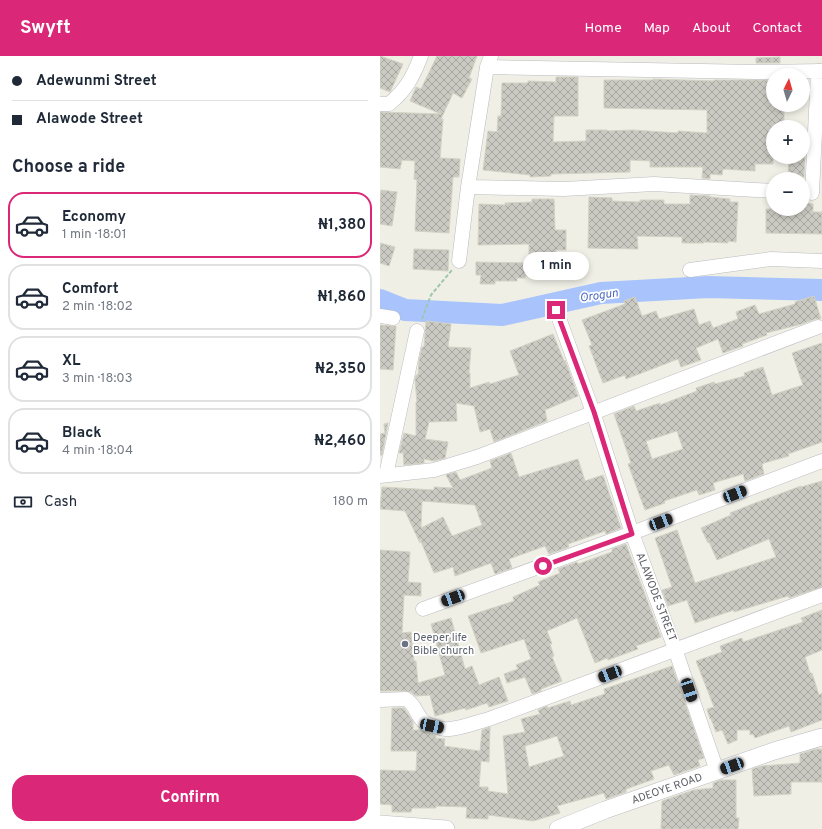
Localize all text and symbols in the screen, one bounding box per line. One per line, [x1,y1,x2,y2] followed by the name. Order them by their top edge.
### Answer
[20,16,71,40] text: Swyft
[585,20,622,37] text: Home
[644,20,670,37] text: Map
[692,20,731,37] text: About
[753,20,802,37] text: Contact
[766,68,810,112] north arrow
[766,68,810,216] map controls
[36,72,157,91] text: Adewunmi Street
[36,110,143,129] text: Alawode Street
[766,120,810,164] button: +
[12,156,125,179] text: Choose a ride
[766,172,810,216] button: −
[14,207,50,243] icon: car
[62,208,126,227] text: Economy
[318,216,366,235] text: ₦1,380
[62,227,127,243] text: 1 min · 18:01
[523,252,589,280] callout: 1 min
[540,258,572,274] text: 1 min
[14,279,50,315] icon: car
[62,280,119,299] text: Comfort
[579,285,620,307] water label: Orogun
[318,288,366,307] text: ₦1,860
[62,299,133,315] text: 2 min · 18:02
[547,301,565,319] route end
[14,351,50,387] icon: car
[62,352,80,371] text: XL
[315,360,366,379] text: ₦2,350
[62,371,133,387] text: 3 min · 18:03
[14,423,50,459] icon: car
[62,424,102,443] text: Black
[314,432,366,451] text: ₦2,460
[62,443,133,459] text: 4 min · 18:04
[722,484,748,504] car
[12,491,34,513] icon: cash
[44,493,77,512] text: Cash
[333,494,368,510] text: 180 m
[648,512,674,532] car
[633,551,679,643] street label: ALAWODE STREET
[534,557,552,575] route start
[440,588,466,608] car
[413,631,474,658] place label: Deeper life Bible church
[400,639,410,649] marker: Deeper life Bible church
[597,664,623,684] car
[679,677,699,703] car
[419,718,445,734] car
[719,756,745,776] car
[630,770,704,808] street label: ADEOYE ROAD
[12,775,368,821] button: Confirm

